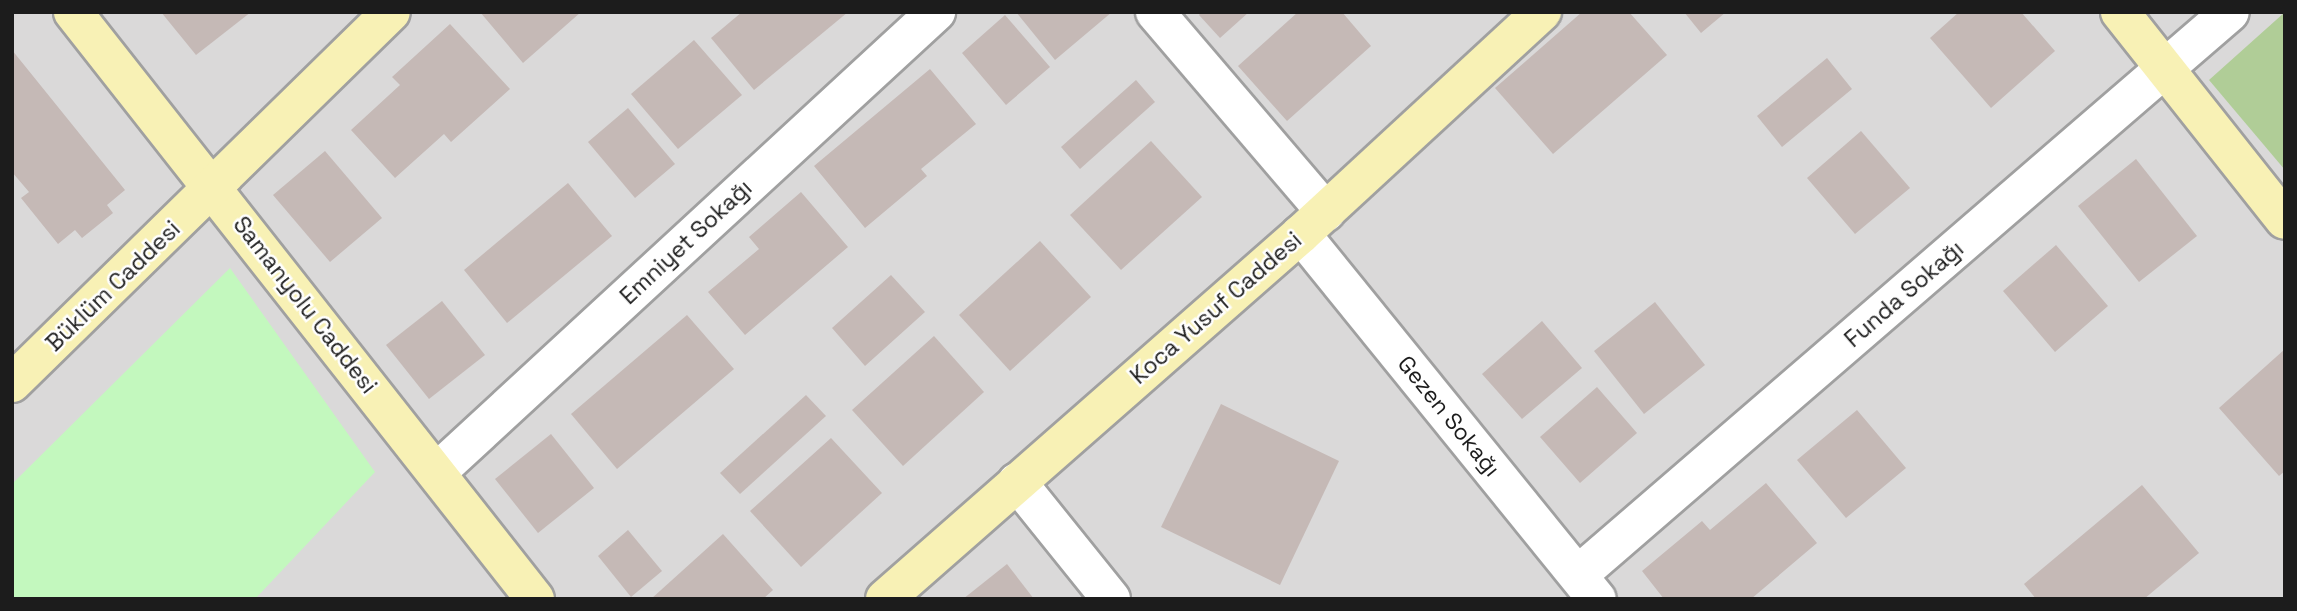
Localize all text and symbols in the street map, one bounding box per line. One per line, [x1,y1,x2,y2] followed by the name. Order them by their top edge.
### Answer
[614,174,758,310] street label: Emniyet Sokağı
[227,211,383,399] street label: Samanyolu Caddesi
[40,215,186,357] street label: Büklüm Caddesi
[1125,226,1307,390] street label: Koca Yusuf Caddesi
[1839,235,1969,353] street label: Funda Sokağı
[1392,350,1506,482] street label: Gezen Sokağı

